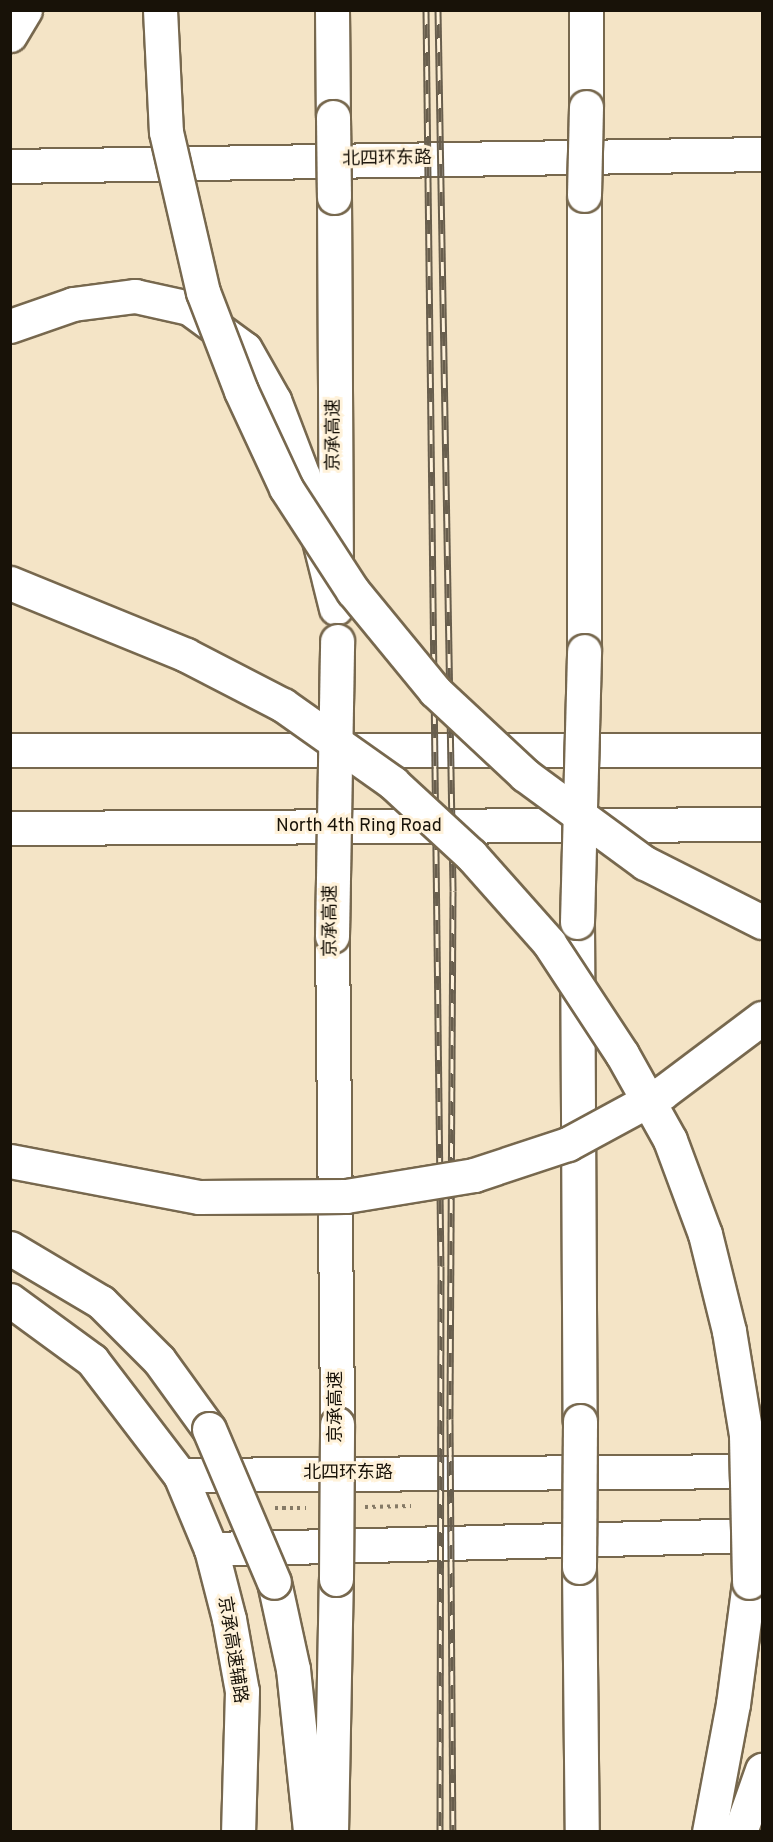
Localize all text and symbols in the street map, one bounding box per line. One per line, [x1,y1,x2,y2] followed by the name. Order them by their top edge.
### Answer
[342,148,432,172] street label: 北四环东路
[324,399,346,471] street label: 京承高速
[276,816,442,838] street label: North 4th Ring Road
[321,885,343,957] street label: 京承高速
[326,1371,348,1443] street label: 京承高速
[303,1463,393,1485] street label: 北四环东路
[212,1595,250,1705] street label: 京承高速辅路

